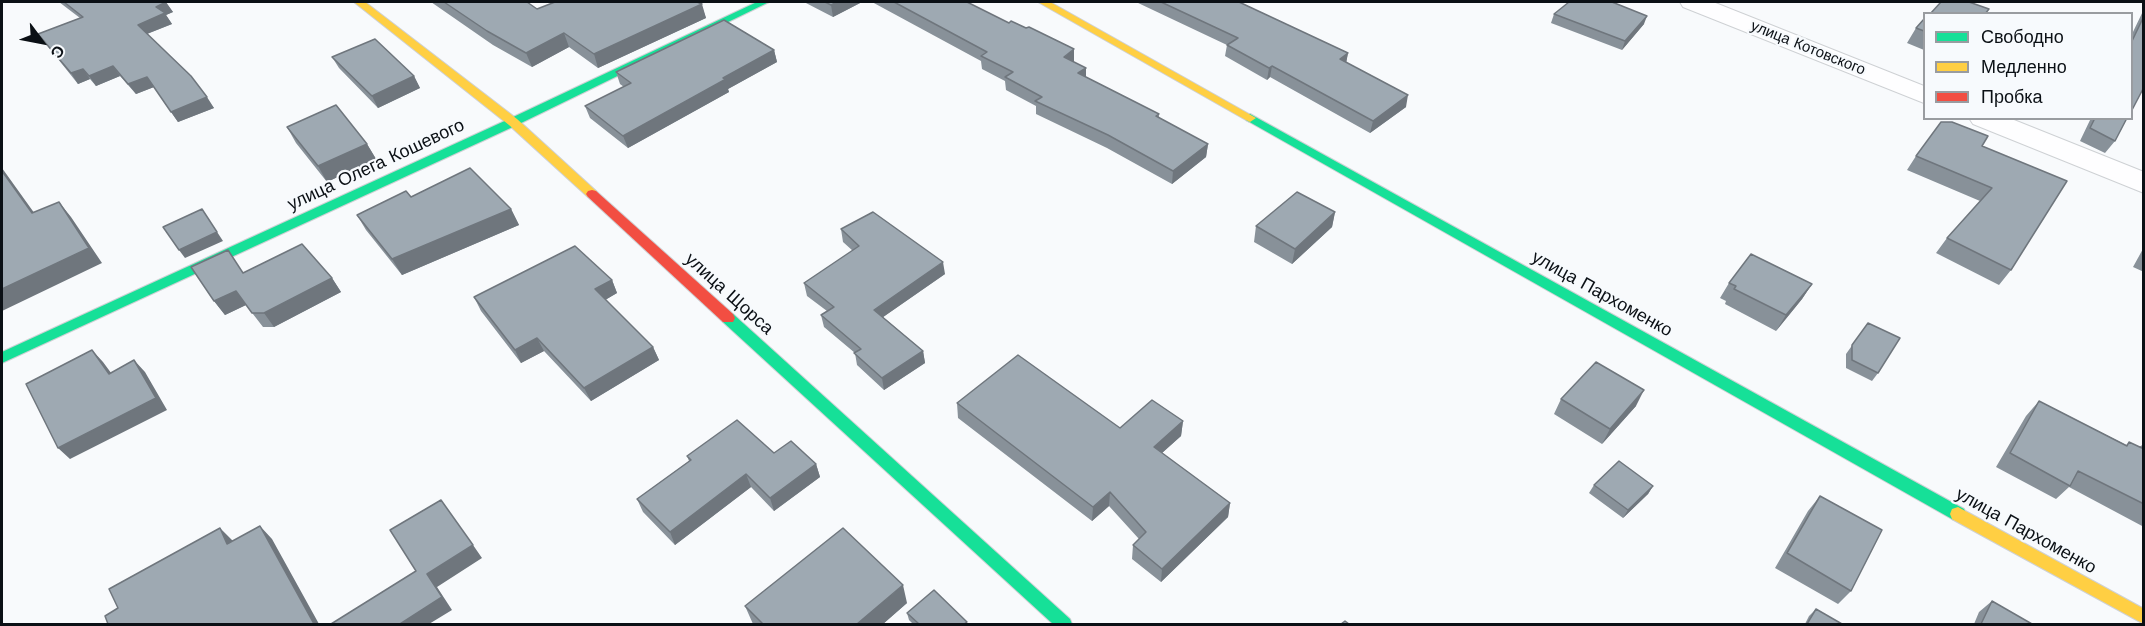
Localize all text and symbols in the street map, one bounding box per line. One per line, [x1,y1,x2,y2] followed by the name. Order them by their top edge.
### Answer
[12,12,72,72] north arrow
[1923,12,2133,120] legend
[1748,17,1868,79] street label: улица Котовского
[1981,26,2064,47] text: Свободно
[47,42,69,62] text: С
[1981,56,2067,77] text: Медленно
[1981,86,2043,107] text: Пробка
[284,114,468,216] street label: улица Олега Кошевого
[1528,246,1676,342] street label: улица Пархоменко
[680,249,778,339] street label: улица Щорса
[1952,483,2100,579] street label: улица Пархоменко

